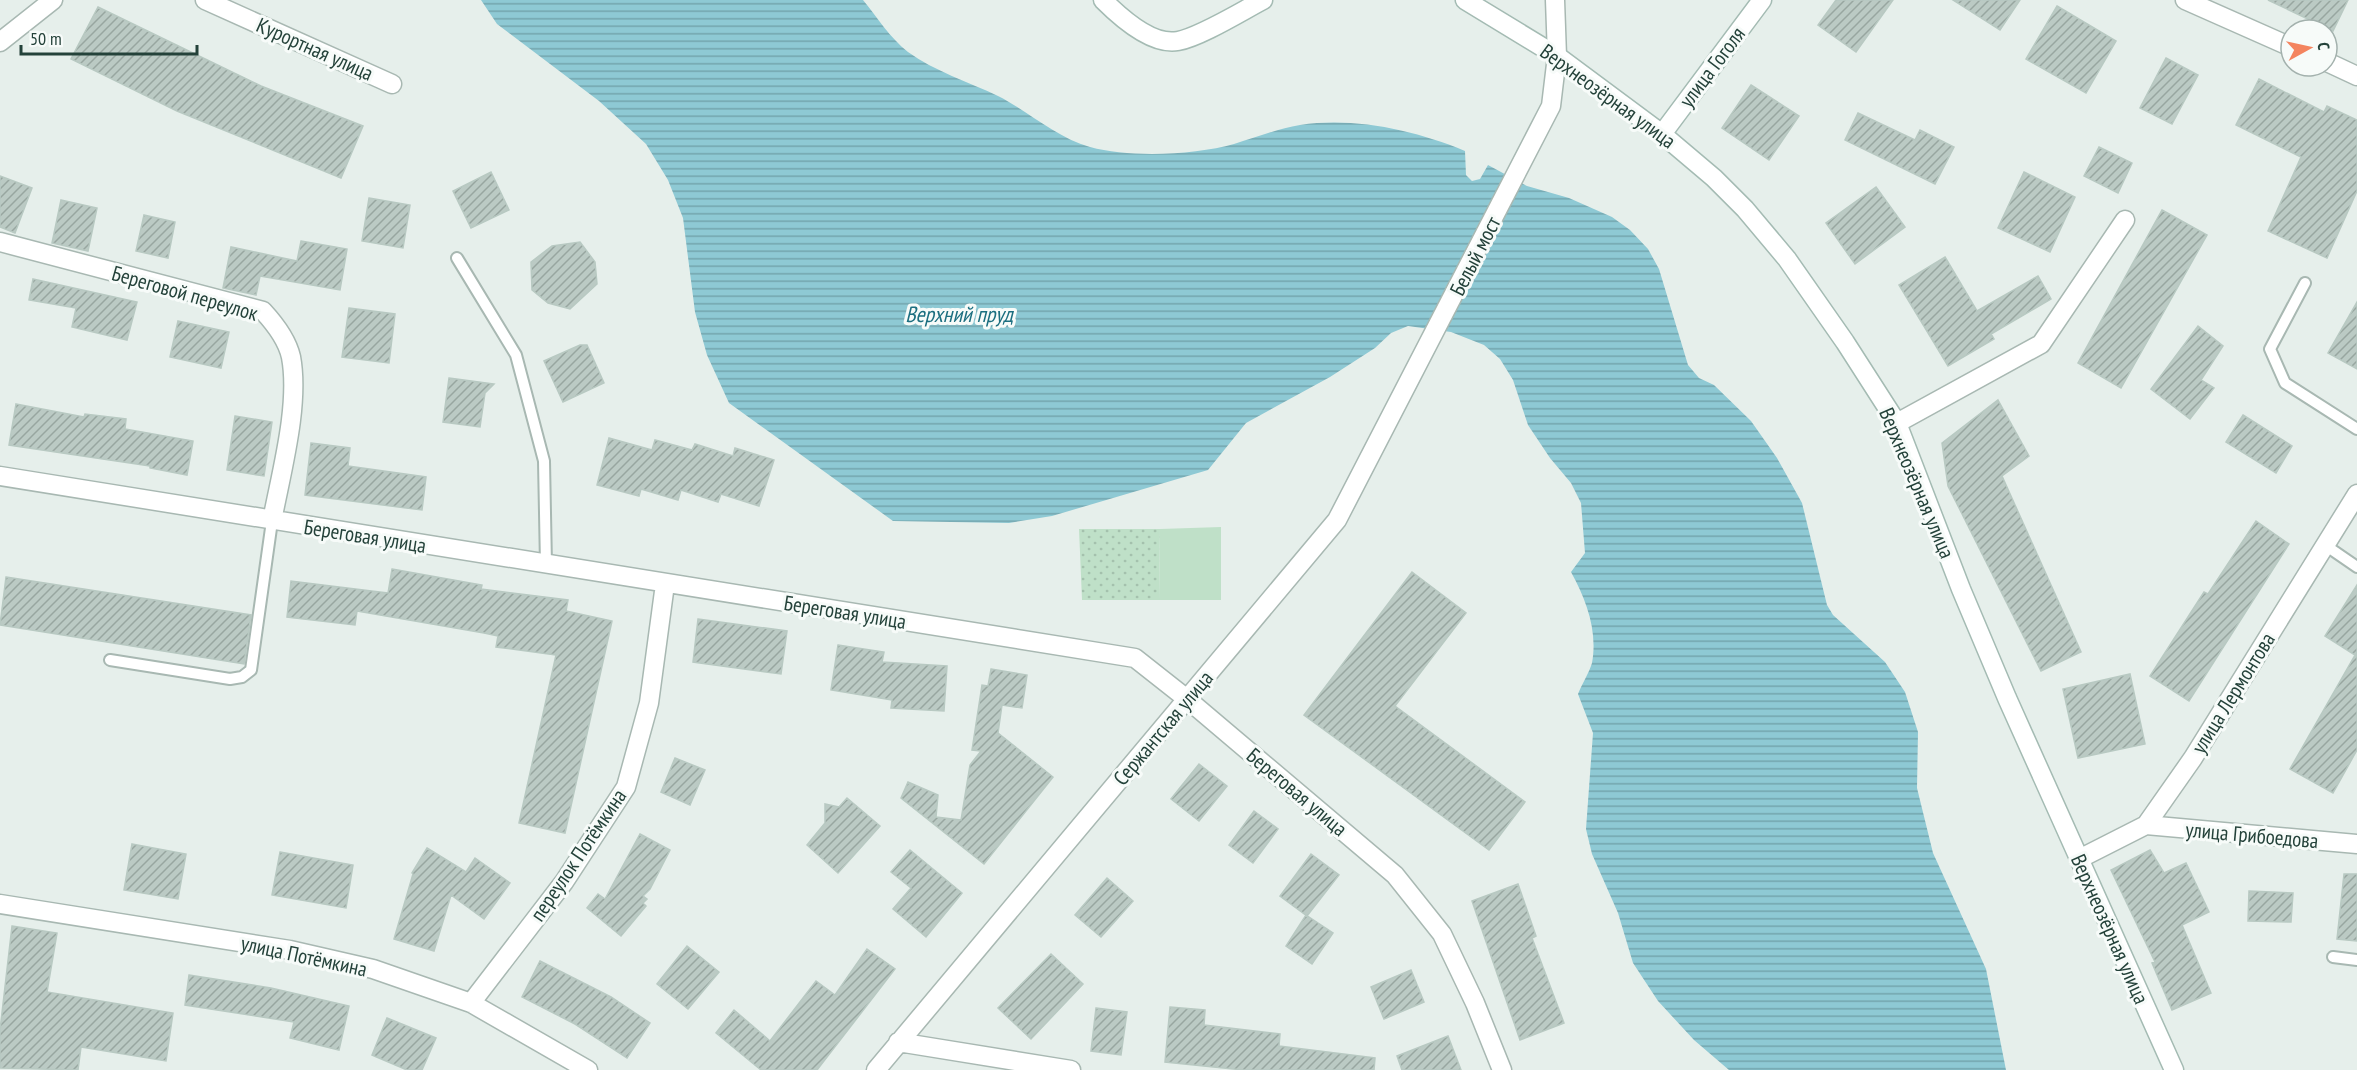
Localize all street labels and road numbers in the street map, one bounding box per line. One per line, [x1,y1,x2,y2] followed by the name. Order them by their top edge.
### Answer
[252,11,378,87] street label: Курортная улица
[1673,21,1751,113] street label: улица Гоголя
[1535,38,1681,154] street label: Верхнеозёрная улица
[1444,212,1506,300] street label: Белый мост
[109,259,261,327] street label: Береговой переулок
[1873,404,1961,562] street label: Верхнеозёрная улица
[302,513,428,559] street label: Береговая улица
[782,589,908,635] street label: Береговая улица
[2185,628,2281,758] street label: улица Лермонтова
[1107,665,1219,791] street label: Сержантская улица
[1241,742,1353,842] street label: Береговая улица
[524,784,632,926] street label: переулок Потёмкина
[2185,816,2319,854] street label: улица Грибоедова
[2065,850,2155,1008] street label: Верхнеозёрная улица
[238,929,370,983] street label: улица Потёмкина

